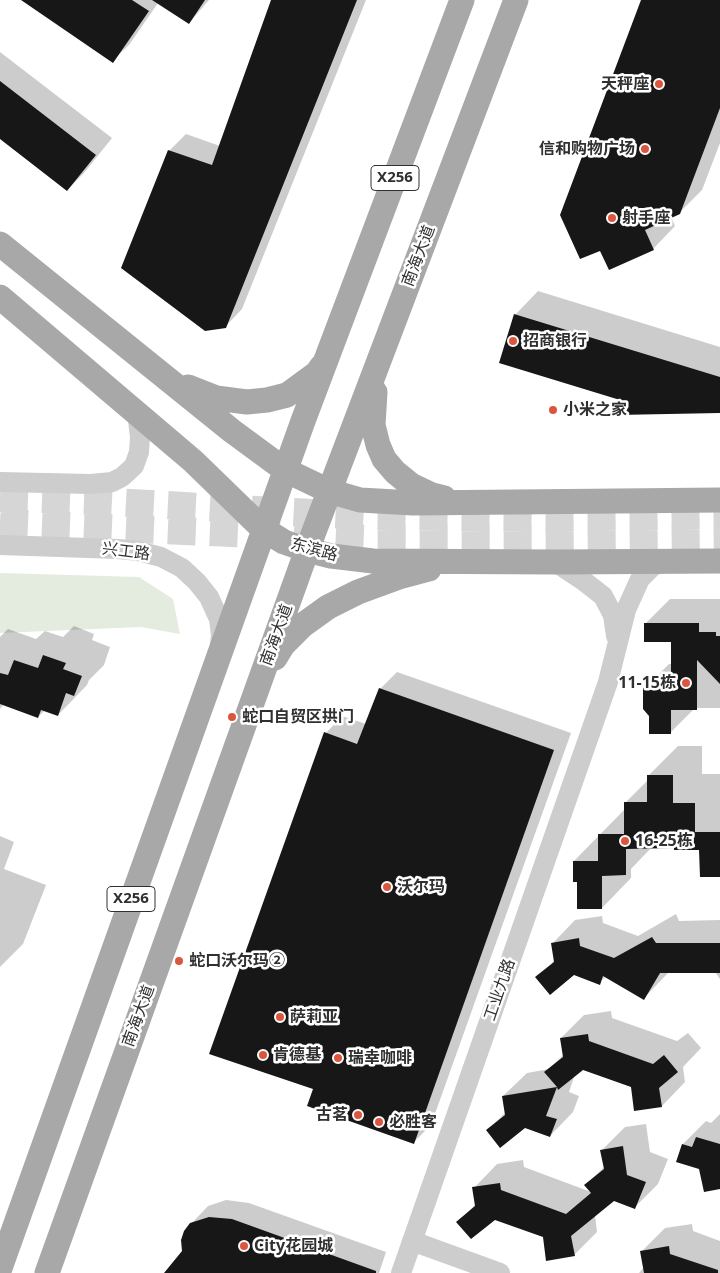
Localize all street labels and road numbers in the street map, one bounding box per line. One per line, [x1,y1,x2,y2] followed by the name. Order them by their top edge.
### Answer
[371,166,419,190] road number: X256
[399,223,439,289] street label: 南海大道
[288,535,340,565] street label: 东滨路
[101,540,151,564] street label: 兴工路
[257,602,297,668] street label: 南海大道
[107,886,155,912] road number: X256
[481,957,519,1023] street label: 工业九路
[119,983,159,1049] street label: 南海大道

